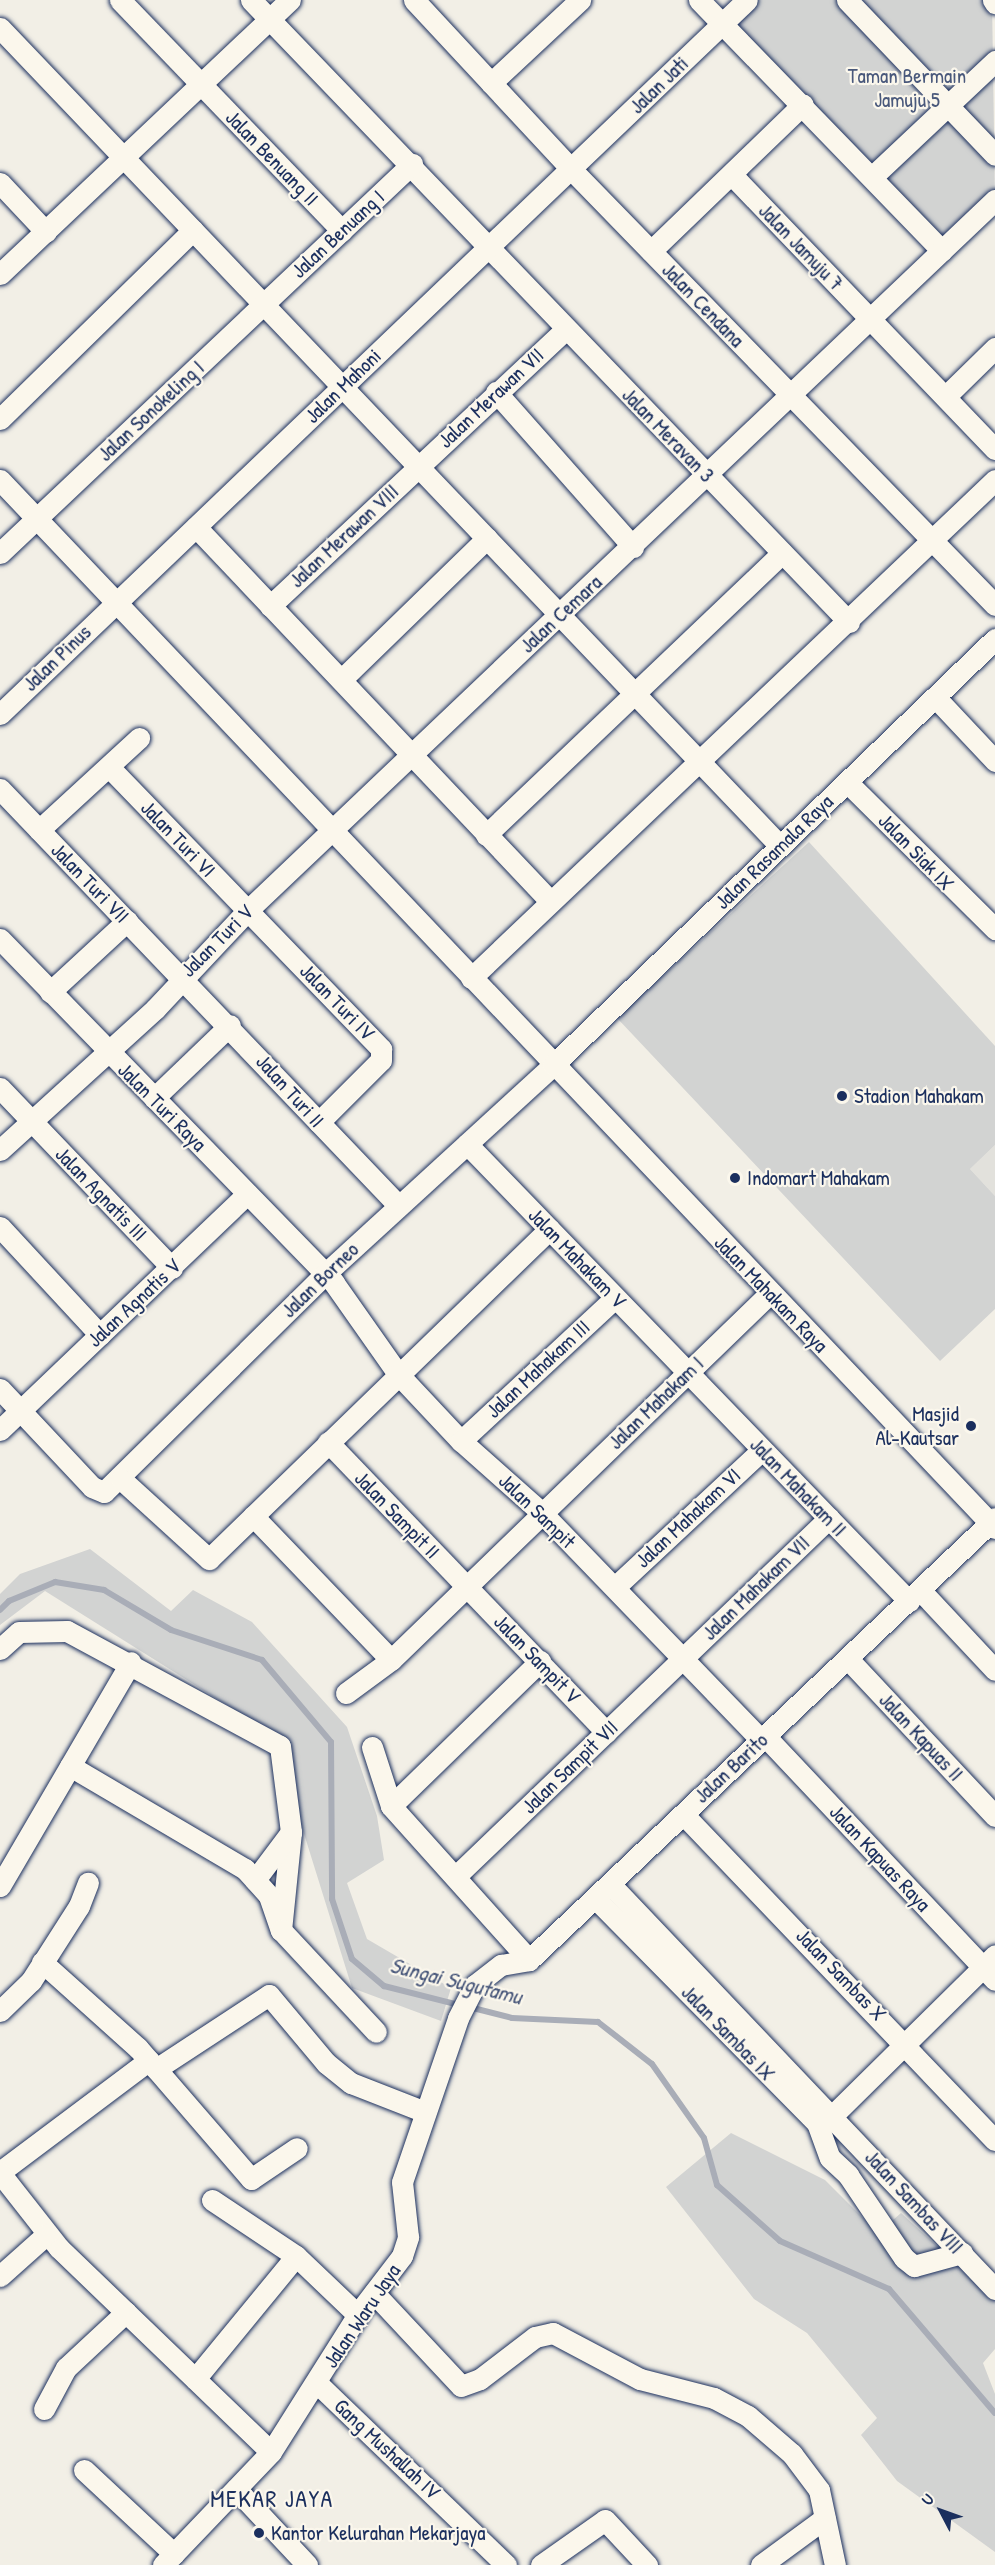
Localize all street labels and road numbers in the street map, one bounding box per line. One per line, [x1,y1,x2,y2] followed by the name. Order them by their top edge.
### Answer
[624,51,694,119] street label: Jalan Jati
[220,105,324,211] street label: Jalan Benuang II
[286,185,390,283] street label: Jalan Benuang I
[753,198,849,296] street label: Jalan Jamuju 7
[657,258,749,352] street label: Jalan Cendana
[300,343,386,429] street label: Jalan Mahoni
[433,343,549,453] street label: Jalan Merawan VII
[93,355,209,467] street label: Jalan Sonokeling I
[617,382,719,488] street label: Jalan Meravan 3
[284,479,404,593] street label: Jalan Merawan VIII
[515,570,607,658] street label: Jalan Cemara
[18,619,96,697] street label: Jalan Pinus
[710,789,838,915] street label: Jalan Rasamala Raya
[135,795,221,883] street label: Jalan Turi VI
[873,808,959,896] street label: Jalan Siak IX
[46,838,134,928] street label: Jalan Turi VII
[176,900,258,982] street label: Jalan Turi V
[294,958,380,1046] street label: Jalan Turi IV
[251,1049,329,1133] street label: Jalan Turi II
[112,1057,212,1157] street label: Jalan Turi Raya
[50,1142,152,1246] street label: Jalan Agnatis III
[523,1203,631,1313] street label: Jalan Mahakam V
[709,1230,833,1358] street label: Jalan Mahakam Raya
[276,1237,364,1323] street label: Jalan Borneo
[82,1254,186,1352] street label: Jalan Agnatis V
[481,1315,595,1423] street label: Jalan Mahakam III
[603,1351,709,1455] street label: Jalan Mahakam I
[745,1432,851,1542] street label: Jalan Mahakam II
[630,1463,746,1573] street label: Jalan Mahakam VI
[349,1466,445,1564] street label: Jalan Sampit II
[493,1468,581,1554] street label: Jalan Sampit
[697,1530,815,1646] street label: Jalan Mahakam VII
[488,1609,586,1709] street label: Jalan Sampit V
[874,1688,968,1786] street label: Jalan Kapuas II
[517,1715,623,1819] street label: Jalan Sampit VII
[689,1728,773,1808] street label: Jalan Barito
[824,1799,936,1917] street label: Jalan Kapuas Raya
[791,1924,891,2026] street label: Jalan Sambas X
[676,1980,780,2086] street label: Jalan Sambas IX
[860,2145,968,2259] street label: Jalan Sambas VIII
[318,2259,406,2373] street label: Jalan Waru Jaya
[329,2394,445,2504] street label: Gang Mushallah IV

